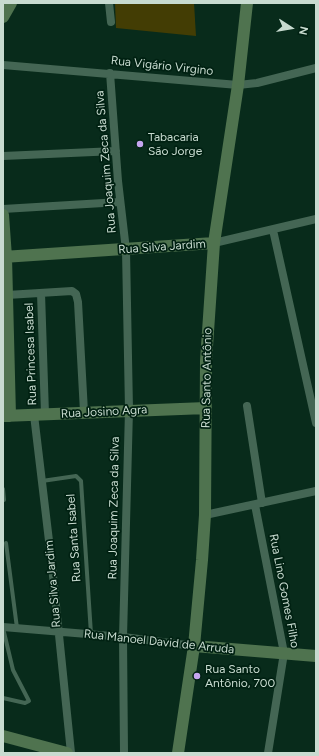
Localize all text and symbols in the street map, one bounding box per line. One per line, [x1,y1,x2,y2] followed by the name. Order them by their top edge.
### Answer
[271,8,311,48] north arrow
[296,25,310,36] text: N
[110,53,214,79] street label: Rua Vigário Virgino
[93,90,119,234] street label: Rua Joaquim Zeca da Silva
[148,130,202,158] place label: Tabacaria São Jorge
[135,139,145,149] marker: Tabacaria São Jorge
[118,237,206,257] street label: Rua Silva Jardim
[22,302,40,406] street label: Rua Princesa Isabel
[199,328,215,428] street label: Rua Santo Antônio
[60,403,148,421] street label: Rua Josino Agra
[106,436,122,580] street label: Rua Joaquim Zeca da Silva
[64,493,84,583] street label: Rua Santa Isabel
[266,533,302,649] street label: Rua Lino Gomes Filho
[42,540,64,628] street label: Rua Silva Jardim
[83,627,235,657] street label: Rua Manoel David de Arruda
[205,662,275,690] place label: Rua Santo Antônio, 700
[192,671,202,681] marker: Rua Santo Antônio, 700

